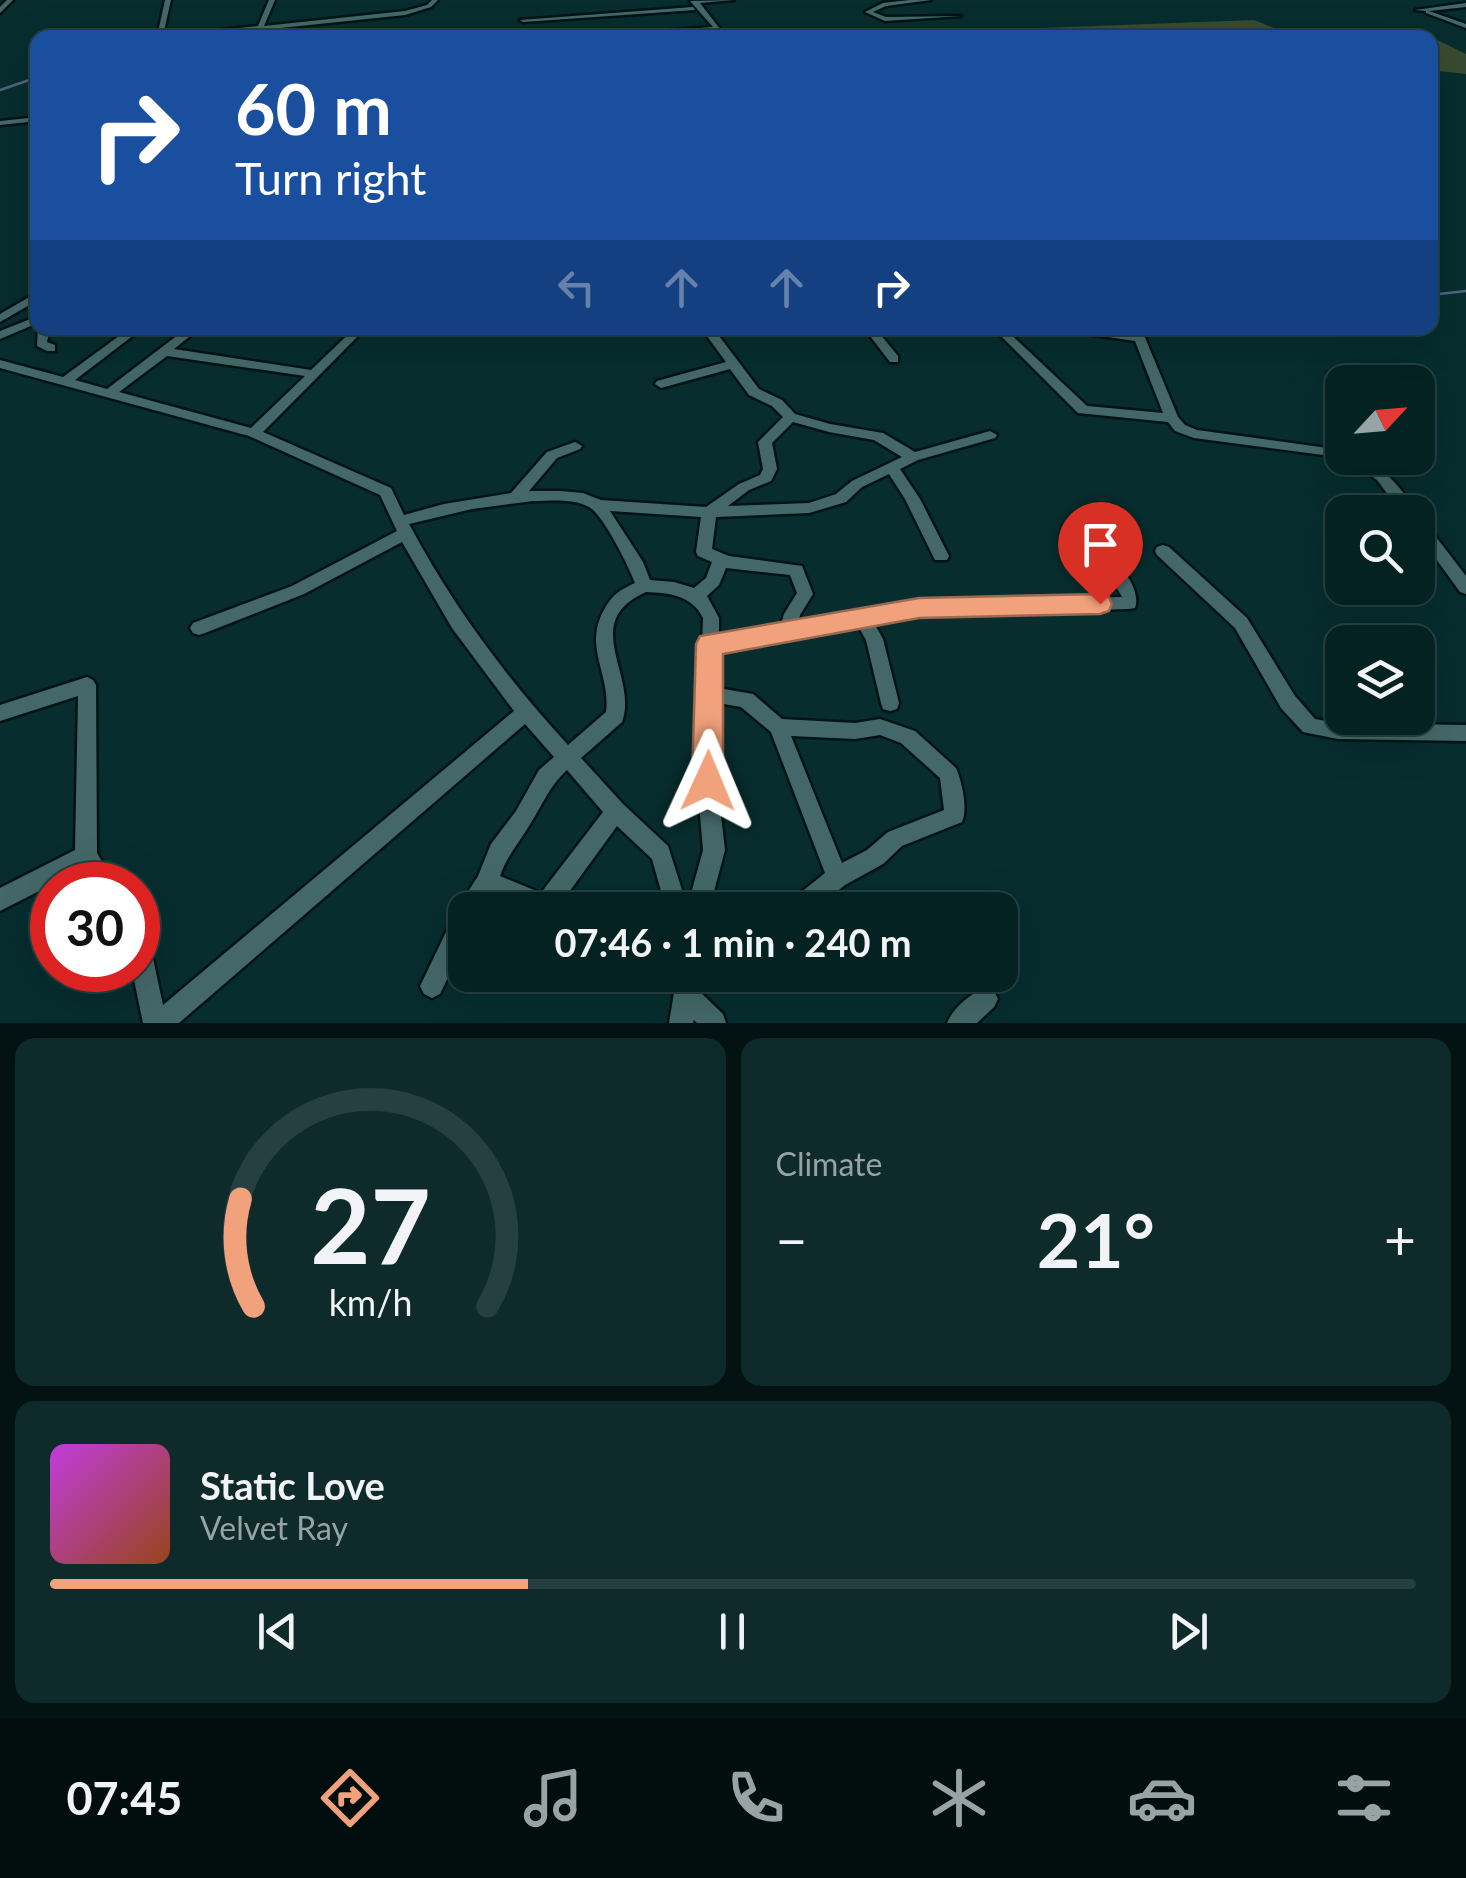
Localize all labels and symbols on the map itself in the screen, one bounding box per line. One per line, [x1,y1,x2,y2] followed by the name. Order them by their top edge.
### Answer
[1325,365,1435,475] north arrow
[1058,502,1143,605] pin
[656,729,760,833] position arrow
[30,862,160,992] speed limit sign: 30

